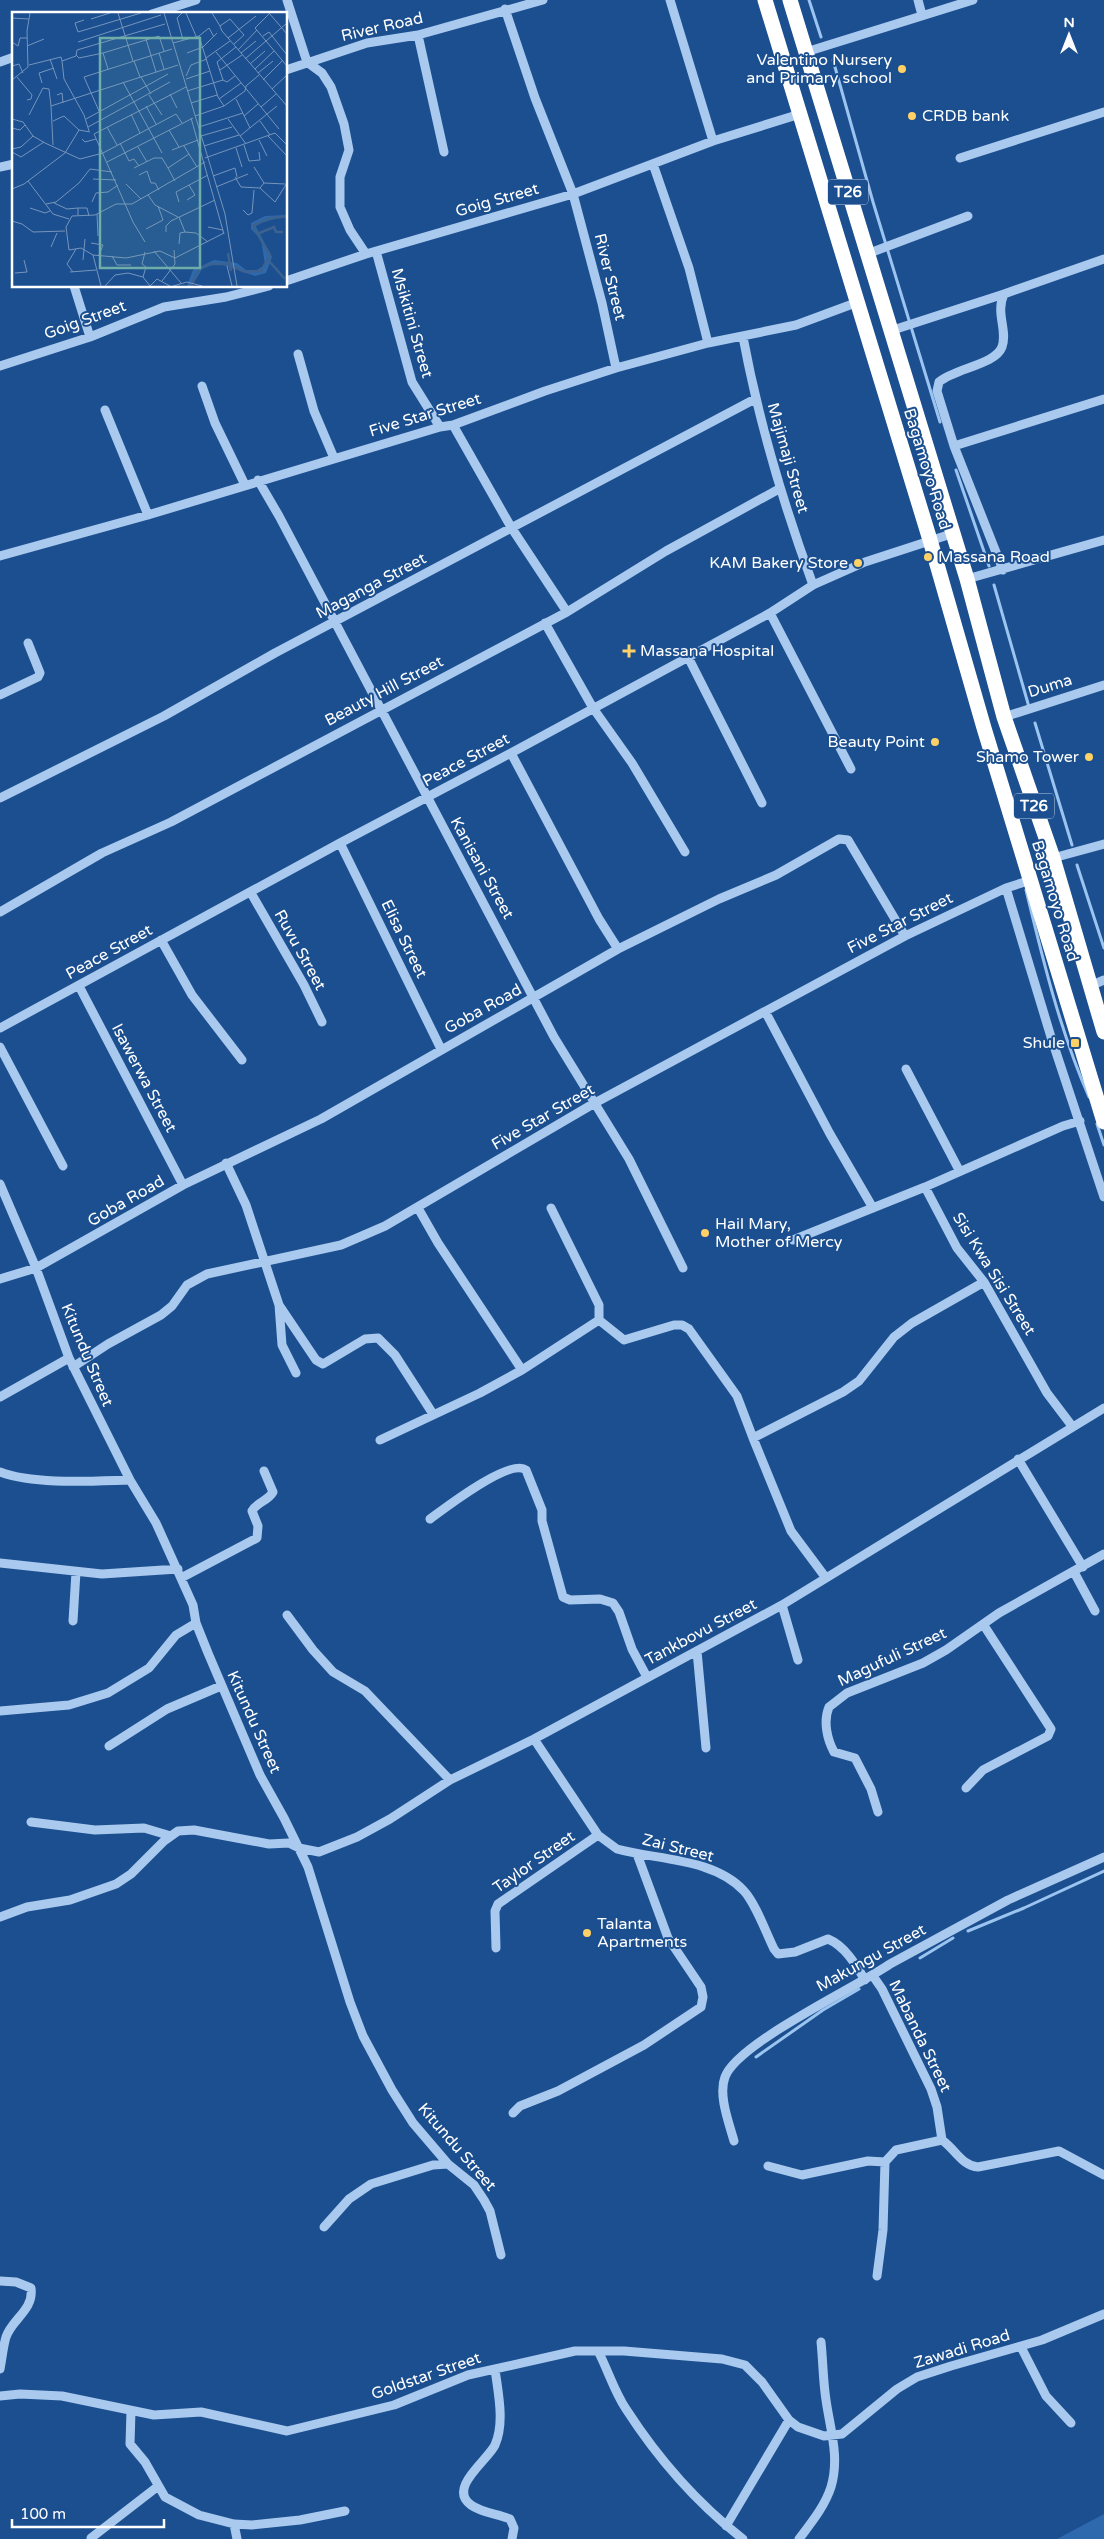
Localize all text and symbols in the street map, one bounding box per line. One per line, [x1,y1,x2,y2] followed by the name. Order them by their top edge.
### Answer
[339,8,425,46] street label: River Road
[1044,10,1094,60] north arrow
[12,12,288,288] inset map
[1063,14,1075,31] text: N
[746,50,892,88] place label: Valentino Nursery and Primary school
[896,63,908,75] marker: Valentino Nursery and Primary school
[922,106,1010,126] place label: CRDB bank
[906,110,918,122] marker: CRDB bank
[453,179,541,221] street label: Goig Street
[828,180,868,204] road number: T26
[590,231,630,323] street label: River Street
[387,266,437,380] street label: Msikitini Street
[41,296,129,344] street label: Goig Street
[367,389,483,441] street label: Five Star Street
[763,400,813,516] street label: Majimaji Street
[899,406,955,532] street label: Bagamoyo Road
[938,547,1050,567] place label: Massana Road
[312,548,430,624] street label: Maganga Street
[922,551,934,563] marker: Massana Road
[709,553,848,573] place label: KAM Bakery Store
[852,557,864,569] marker: KAM Bakery Store
[640,641,774,661] place label: Massana Hospital
[622,644,636,658] marker: Massana Hospital
[321,651,447,731] street label: Beauty Hill Street
[1025,670,1075,702] street label: Duma
[419,729,513,791] street label: Peace Street
[828,732,925,752] place label: Beauty Point
[929,736,941,748] marker: Beauty Point
[976,747,1080,767] place label: Shamo Tower
[1083,751,1095,763] marker: Shamo Tower
[1014,794,1054,818] road number: T26
[446,813,518,923] street label: Kanisani Street
[1027,838,1083,964] street label: Bagamoyo Road
[844,888,956,958] street label: Five Star Street
[376,897,432,981] street label: Elisa Street
[270,906,330,994] street label: Ruvu Street
[62,920,156,984] street label: Peace Street
[441,980,525,1038] street label: Goba Road
[107,1020,181,1136] street label: Isawerwa Street
[1023,1033,1065,1053] place label: Shule
[1069,1037,1081,1049] marker: Shule
[488,1079,598,1155] street label: Five Star Street
[84,1171,168,1231] street label: Goba Road
[948,1209,1040,1339] street label: Sisi Kwa Sisi Street
[715,1214,843,1252] place label: Hail Mary, Mother of Mercy
[699,1227,711,1239] marker: Hail Mary, Mother of Mercy
[56,1300,118,1410] street label: Kitundu Street
[642,1594,760,1670] street label: Tankbovu Street
[834,1623,950,1691] street label: Magufuli Street
[222,1668,286,1776] street label: Kitundu Street
[489,1826,579,1898] street label: Taylor Street
[640,1829,716,1867] street label: Zai Street
[597,1914,687,1952] place label: Talanta Apartments
[813,1920,929,1996] street label: Makungu Street
[581,1927,593,1939] marker: Talanta Apartments
[884,1977,956,2095] street label: Mabanda Street
[413,2099,501,2195] street label: Kitundu Street
[912,2325,1012,2373] street label: Zawadi Road
[369,2348,483,2404] street label: Goldstar Street
[12,2496,165,2528] scale bar
[20,2505,66,2523] text: 100 m

